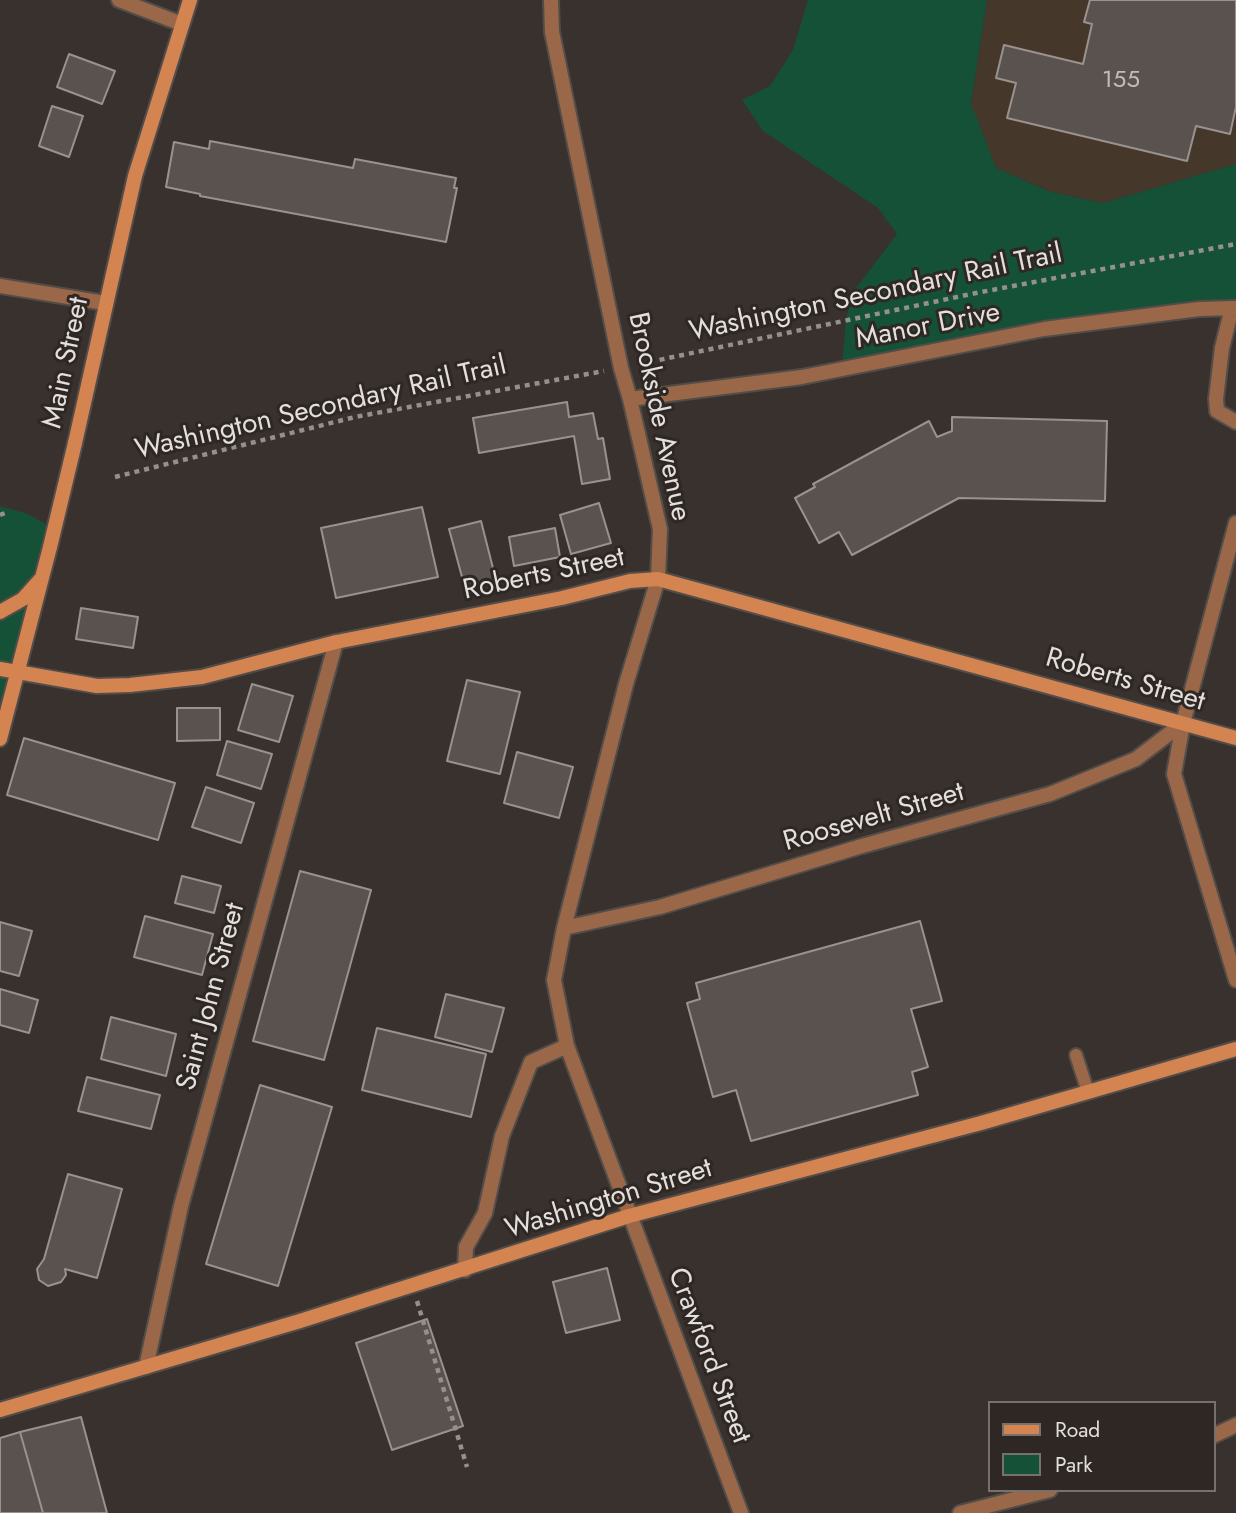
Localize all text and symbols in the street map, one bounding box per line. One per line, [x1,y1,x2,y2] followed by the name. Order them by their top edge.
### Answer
[1102,67,1140,95] house number: 155
[687,238,1065,350] street label: Washington Secondary Rail Trail
[37,294,97,432] street label: Main Street
[853,297,1003,357] street label: Manor Drive
[620,310,696,524] street label: Brookside Avenue
[132,350,510,468] street label: Washington Secondary Rail Trail
[460,542,628,608] street label: Roberts Street
[1041,642,1209,720] street label: Roberts Street
[780,776,968,860] street label: Roosevelt Street
[171,900,253,1094] street label: Saint John Street
[502,1153,716,1247] street label: Washington Street
[659,1264,757,1448] street label: Crawford Street
[988,1401,1215,1492] legend
[1055,1415,1100,1445] text: Road
[1055,1450,1092,1480] text: Park

